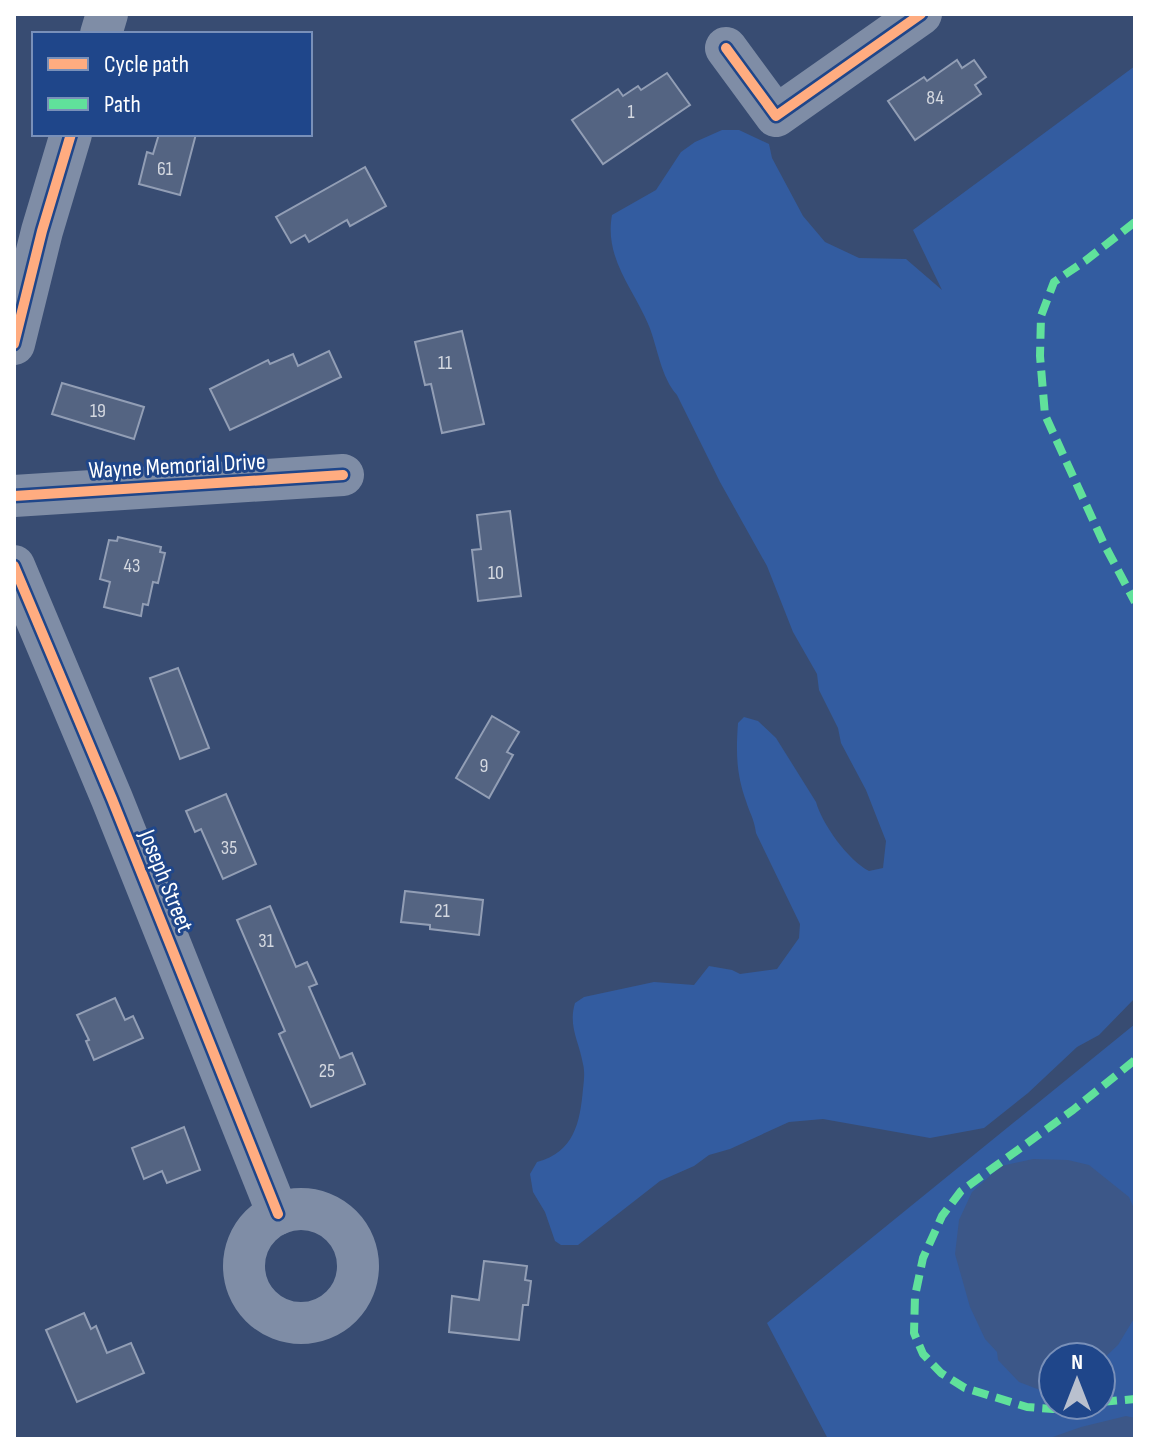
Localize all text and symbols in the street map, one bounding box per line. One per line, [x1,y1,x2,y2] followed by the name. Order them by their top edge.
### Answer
[32,32,312,136] legend
[104,50,189,79] text: Cycle path
[926,86,944,110] house number: 84
[104,90,141,119] text: Path
[628,100,635,124] house number: 1
[157,157,173,181] house number: 61
[438,351,452,375] house number: 11
[90,399,106,423] house number: 19
[88,447,266,485] street label: Wayne Memorial Drive
[124,554,140,578] house number: 43
[488,561,504,585] house number: 10
[480,754,488,778] house number: 9
[132,825,200,936] street label: Joseph Street
[221,836,237,860] house number: 35
[434,899,450,923] house number: 21
[258,929,274,953] house number: 31
[319,1059,335,1083] house number: 25
[1037,1341,1117,1421] north arrow
[1071,1349,1083,1376] text: N

